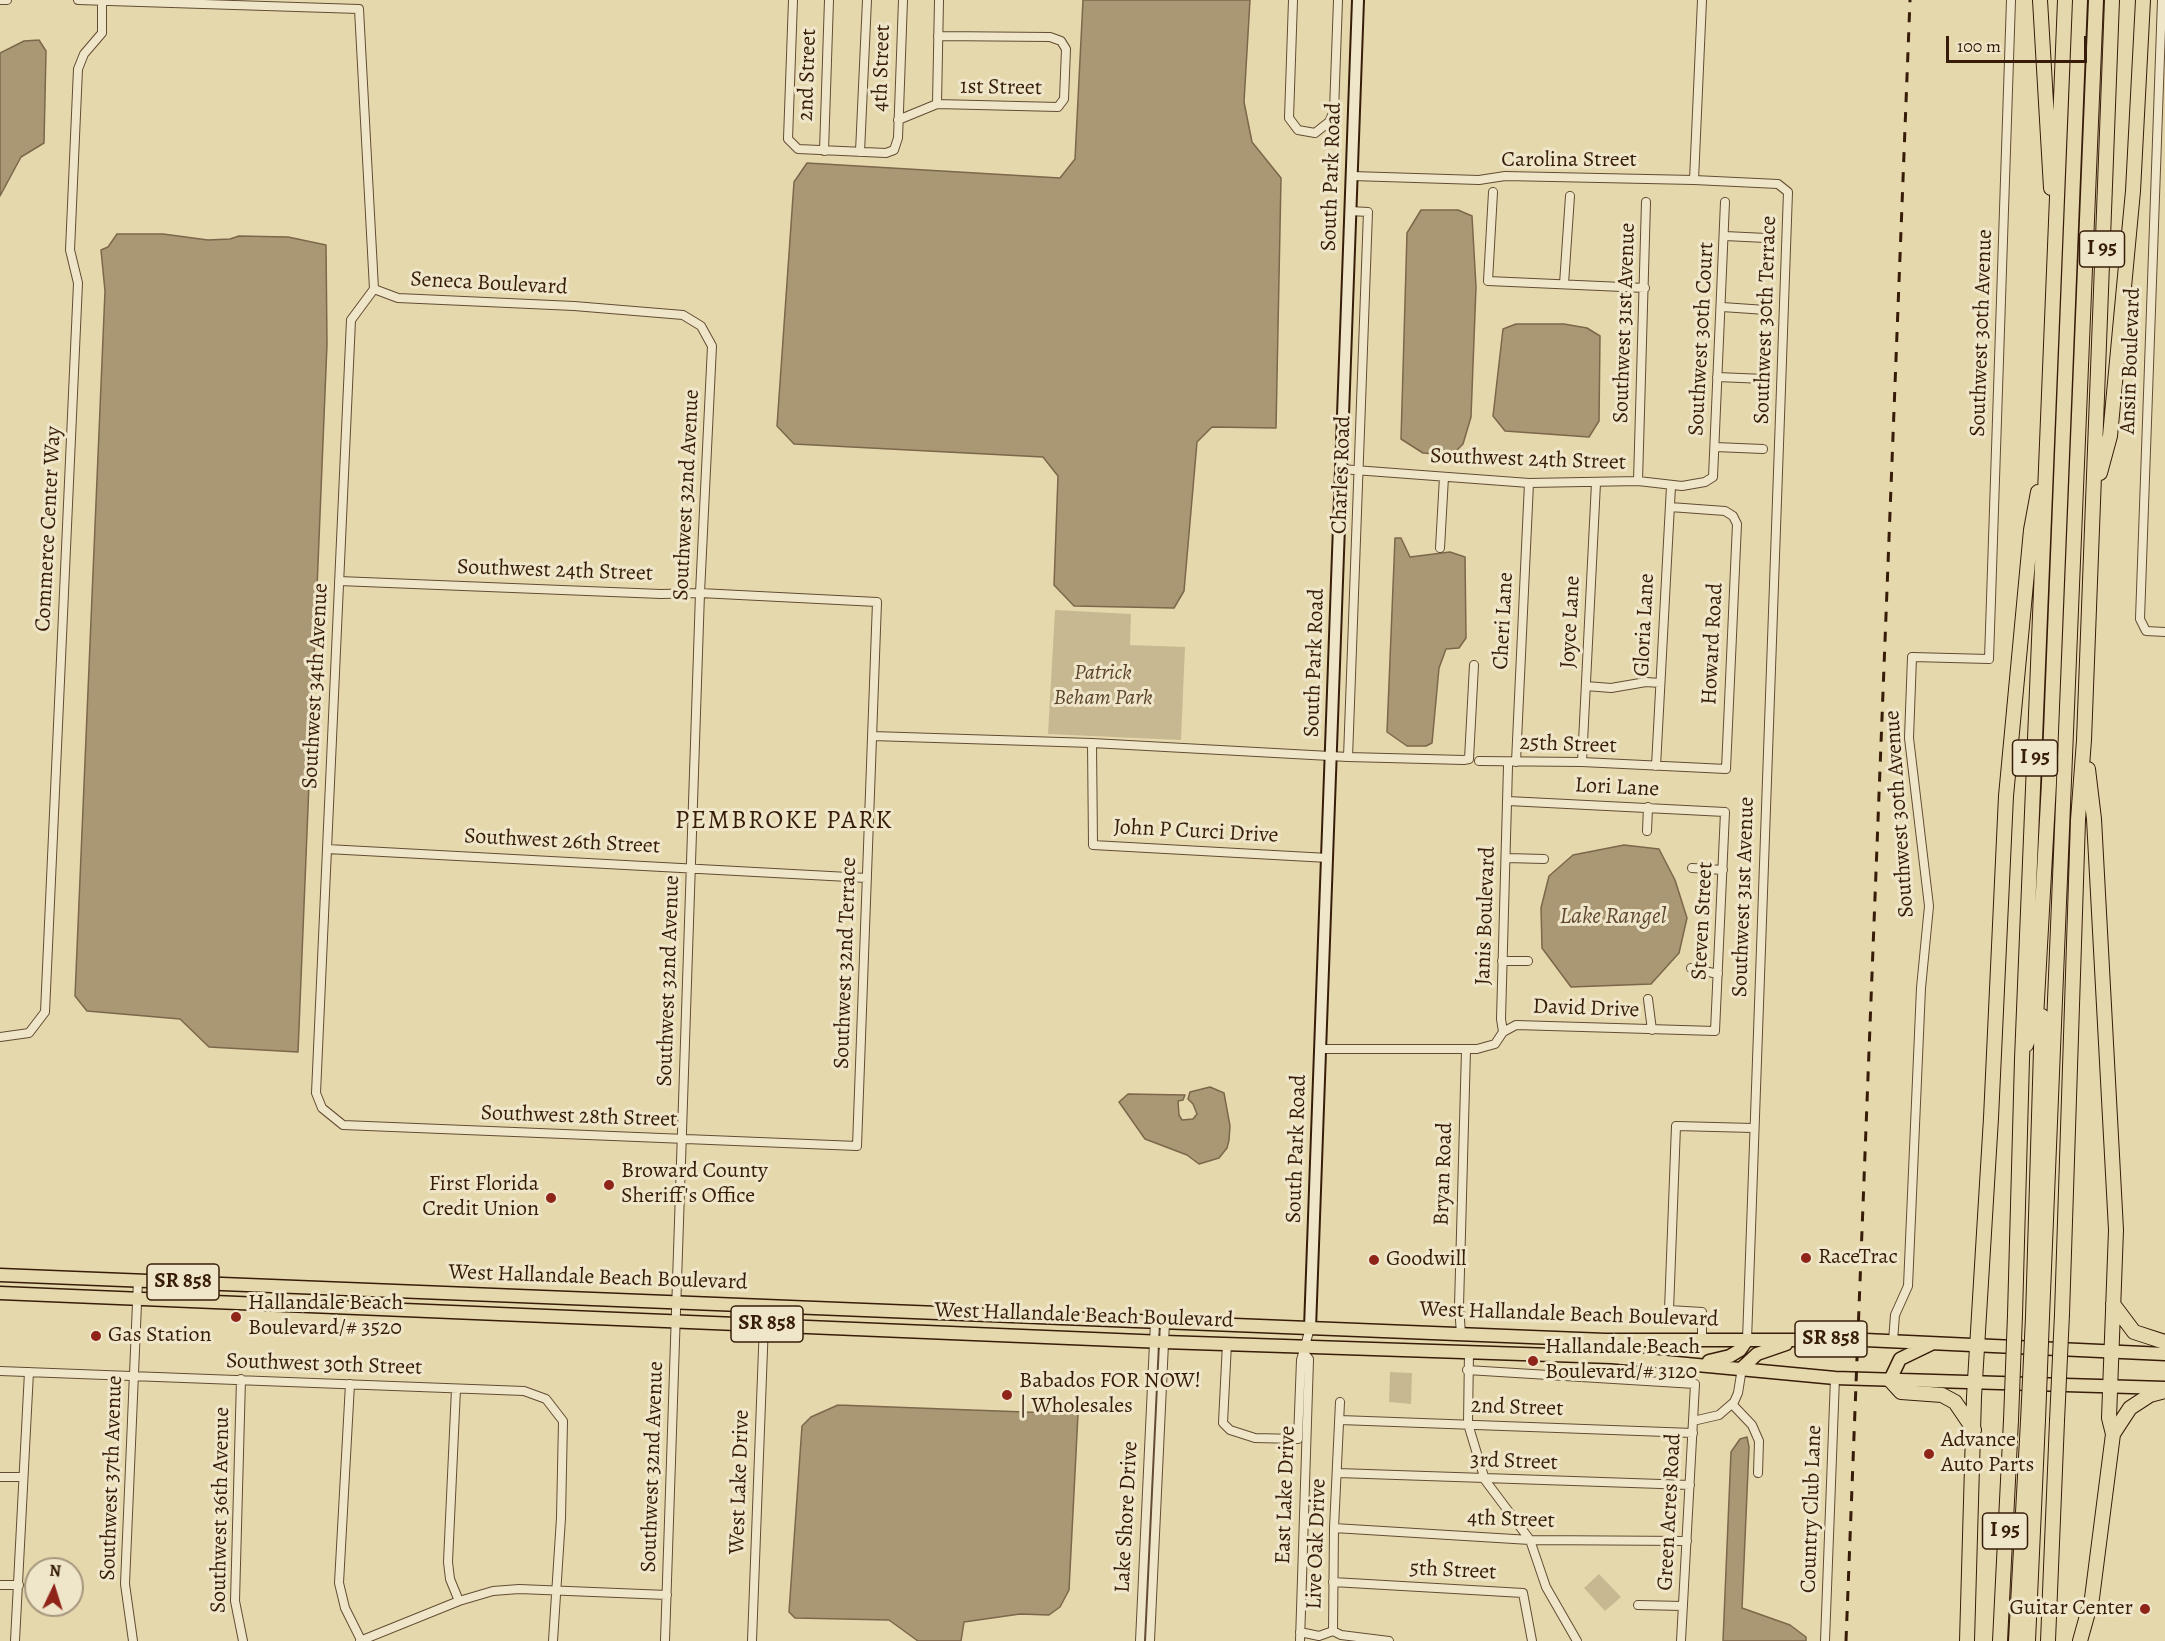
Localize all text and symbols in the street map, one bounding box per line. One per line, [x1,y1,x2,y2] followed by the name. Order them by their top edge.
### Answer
[867,24,897,112] street label: 4th Street
[1949,24,2090,62] scale bar
[793,28,823,122] street label: 2nd Street
[1957,34,2001,58] text: 100 m
[960,74,1042,102] street label: 1st Street
[1316,102,1348,252] street label: South Park Road
[1501,148,1637,174] street label: Carolina Street
[1749,215,1783,425] street label: Southwest 30th Terrace
[1608,222,1642,424] street label: Southwest 31st Avenue
[1965,229,1999,437] street label: Southwest 30th Avenue
[2080,231,2124,267] road number: I 95
[1684,241,1720,437] street label: Southwest 30th Court
[410,267,568,301] street label: Seneca Boulevard
[2115,287,2147,435] street label: Ansin Boulevard
[668,389,706,601] street label: Southwest 32nd Avenue
[1327,415,1357,535] street label: Charles Road
[30,426,68,632] street label: Commerce Center Way
[1430,443,1626,477] street label: Southwest 24th Street
[457,554,653,588] street label: Southwest 24th Street
[1488,572,1520,670] street label: Cheri Lane
[1629,573,1661,677] street label: Gloria Lane
[1555,575,1587,669] street label: Joyce Lane
[297,582,335,790] street label: Southwest 34th Avenue
[1697,582,1729,706] street label: Howard Road
[1299,588,1331,738] street label: South Park Road
[1053,661,1153,712] park label: Patrick Beham Park
[1880,709,1920,919] street label: Southwest 30th Avenue
[1519,730,1617,760] street label: 25th Street
[2012,740,2058,776] road number: I 95
[1574,773,1660,803] street label: Lori Lane
[1727,796,1761,998] street label: Southwest 31st Avenue
[675,806,893,838] district label: PEMBROKE PARK
[1113,814,1279,850] street label: John P Curci Drive
[463,824,661,860] street label: Southwest 26th Street
[1470,846,1502,986] street label: Janis Boulevard
[829,856,863,1070] street label: Southwest 32nd Terrace
[1687,861,1719,981] street label: Steven Street
[652,875,686,1087] street label: Southwest 32nd Avenue
[1559,903,1667,931] water label: Lake Rangel
[1532,994,1640,1024] street label: David Drive
[1281,1074,1313,1224] street label: South Park Road
[480,1100,678,1134] street label: Southwest 28th Street
[1429,1122,1459,1226] street label: Bryan Road
[621,1159,768,1210] place label: Broward County Sheriff's Office
[422,1172,539,1224] place label: First Florida Credit Union
[602,1178,616,1192] marker: Broward County Sheriff's Office
[544,1191,558,1205] marker: First Florida Credit Union
[1818,1245,1898,1271] place label: RaceTrac
[1386,1247,1466,1273] place label: Goodwill
[1799,1251,1813,1265] marker: RaceTrac
[1367,1253,1381,1267] marker: Goodwill
[448,1260,748,1296] street label: West Hallandale Beach Boulevard
[147,1264,219,1300] road number: SR 858
[248,1291,403,1342] place label: Hallandale Beach Boulevard/# 3520
[1419,1297,1719,1333] street label: West Hallandale Beach Boulevard
[934,1298,1234,1334] street label: West Hallandale Beach Boulevard
[731,1306,803,1342] road number: SR 858
[229,1310,243,1324] marker: Hallandale Beach Boulevard/# 3520
[1795,1321,1867,1357] road number: SR 858
[108,1323,212,1349] place label: Gas Station
[89,1329,103,1343] marker: Gas Station
[1545,1335,1700,1386] place label: Hallandale Beach Boulevard/# 3120
[225,1348,423,1382] street label: Southwest 30th Street
[1526,1354,1540,1368] marker: Hallandale Beach Boulevard/# 3120
[636,1361,670,1573] street label: Southwest 32nd Avenue
[1019,1369,1201,1420] place label: Babados FOR NOW! | Wholesales
[95,1375,129,1581] street label: Southwest 37th Avenue
[1000,1388,1014,1402] marker: Babados FOR NOW! | Wholesales
[1470,1393,1564,1423] street label: 2nd Street
[206,1407,236,1613] street label: Southwest 36th Avenue
[724,1409,756,1555] street label: West Lake Drive
[1796,1424,1828,1594] street label: Country Club Lane
[1270,1425,1302,1565] street label: East Lake Drive
[1941,1428,2034,1480] place label: Advance Auto Parts
[1653,1433,1687,1591] street label: Green Acres Road
[1110,1440,1144,1594] street label: Lake Shore Drive
[1470,1447,1558,1477] street label: 3rd Street
[1922,1447,1936,1461] marker: Advance Auto Parts
[1302,1478,1332,1610] street label: Live Oak Drive
[1467,1505,1555,1535] street label: 4th Street
[1982,1513,2028,1549] road number: I 95
[1409,1556,1497,1586] street label: 5th Street
[24,1557,84,1617] north arrow
[49,1560,62,1582] text: N
[2010,1596,2133,1622] place label: Guitar Center
[2138,1602,2152,1616] marker: Guitar Center

